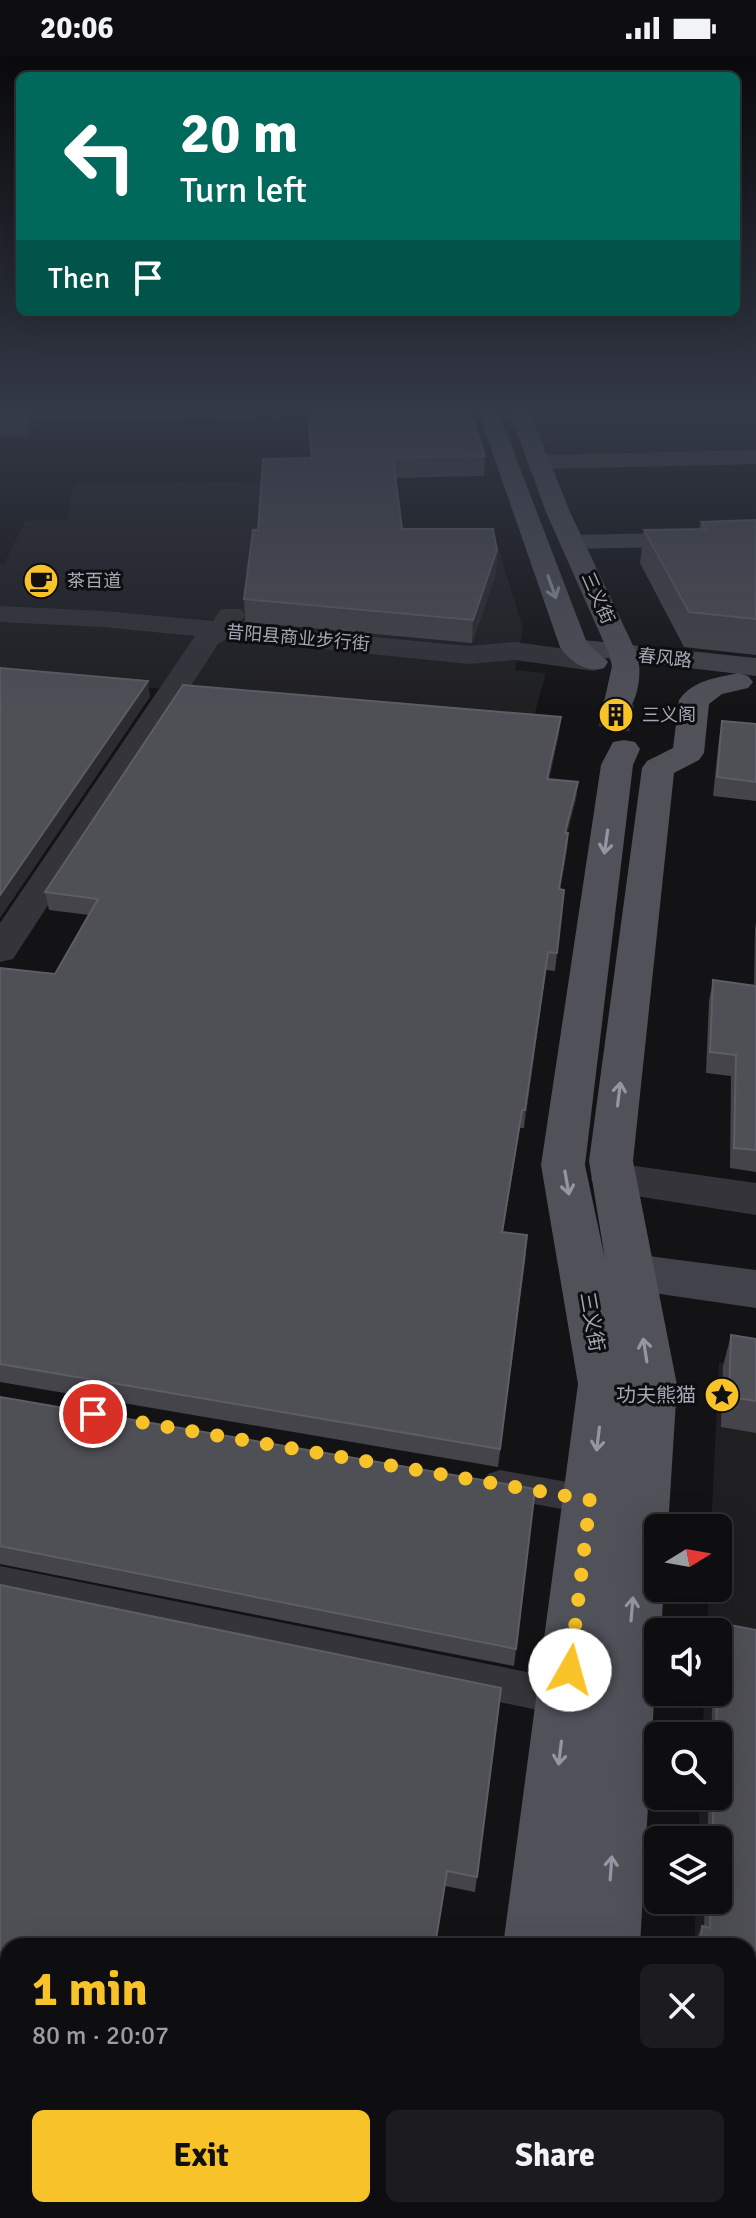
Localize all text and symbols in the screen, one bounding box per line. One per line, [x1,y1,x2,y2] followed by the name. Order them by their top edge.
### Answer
[40,10,114,47] text: 20:06
[180,99,298,168] text: 20 m
[48,104,152,208] icon: left
[180,168,307,213] text: Turn left
[126,256,170,300] icon: arrive
[48,260,110,297] text: Then
[22,562,60,600] cafe icon: 茶百道
[577,569,619,627] street label: 三义街
[67,570,121,592] place label: 茶百道
[546,574,560,599] one-way arrow
[225,621,371,655] street label: 昔阳县商业步行街
[637,644,693,672] street label: 春风路
[597,696,635,734] building icon: 三义阁
[642,704,696,726] place label: 三义阁
[598,829,613,854] one-way arrow
[611,1081,626,1108] one-way arrow
[560,1169,575,1195] one-way arrow
[574,1290,610,1354] street label: 三义街
[637,1338,652,1364] one-way arrow
[703,1376,741,1414] place icon: 功夫熊猫
[59,1380,127,1448] pin
[616,1383,696,1408] place label: 功夫熊猫
[71,1392,115,1436] icon: arrive
[590,1425,605,1452] one-way arrow
[644,1514,732,1602] north arrow
[644,1514,732,1914] map controls
[625,1596,640,1623] one-way arrow
[644,1618,732,1706] button: sound
[528,1628,612,1712] position arrow
[644,1722,732,1810] button: search
[553,1739,568,1766] one-way arrow
[644,1826,732,1914] button: layers
[604,1855,619,1882] one-way arrow
[32,1960,148,2019] text: 1 min
[640,1964,724,2048] button: close
[32,2020,169,2052] text: 80 m · 20:07
[32,2110,370,2202] button: Exit
[386,2110,724,2202] button: Share

